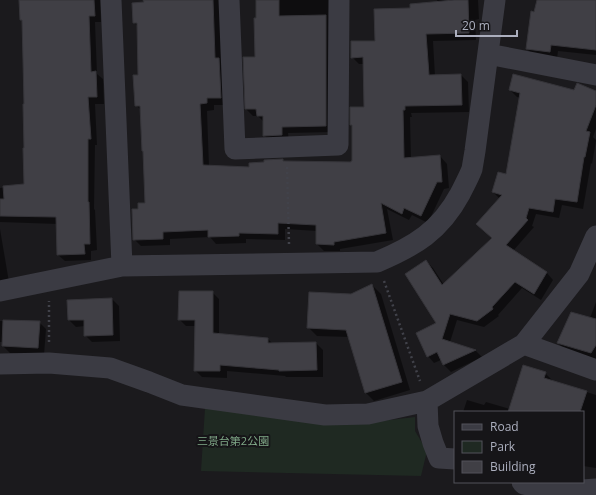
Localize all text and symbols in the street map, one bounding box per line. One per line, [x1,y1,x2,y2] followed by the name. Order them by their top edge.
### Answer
[456,12,517,38] scale bar
[462,17,490,34] text: 20 m
[454,411,584,483] legend
[490,418,519,435] text: Road
[197,433,269,448] park label: 三景台第2公園
[490,438,516,455] text: Park
[490,458,536,475] text: Building

